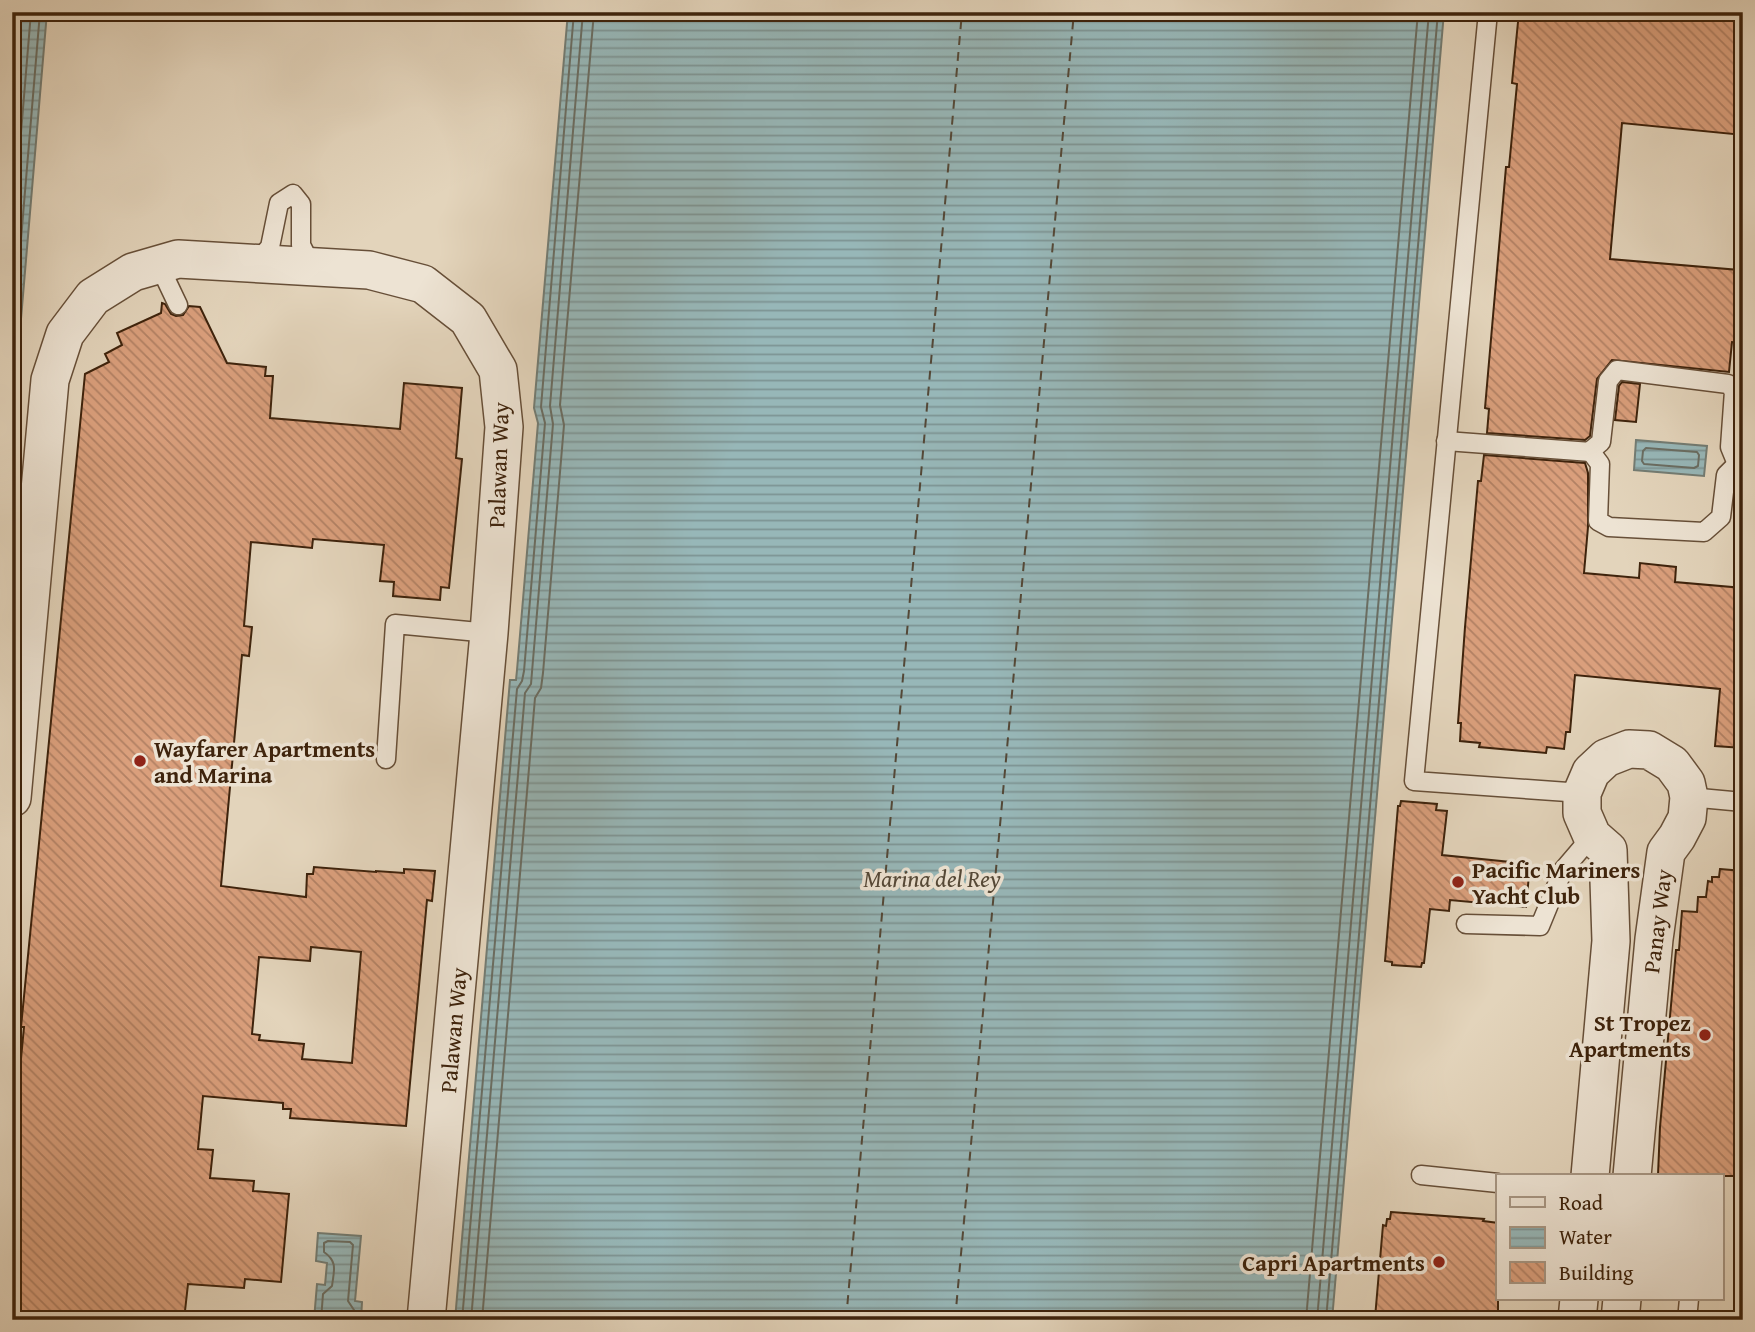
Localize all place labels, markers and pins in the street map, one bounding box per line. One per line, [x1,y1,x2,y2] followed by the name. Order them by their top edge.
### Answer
[154,732,375,791] place label: Wayfarer Apartments and Marina
[132,753,148,769] marker: Wayfarer Apartments and Marina
[1472,853,1640,912] place label: Pacific Mariners Yacht Club
[1450,874,1466,890] marker: Pacific Mariners Yacht Club
[1569,1006,1691,1065] place label: St Tropez Apartments
[1697,1027,1713,1043] marker: St Tropez Apartments
[1242,1246,1425,1279] place label: Capri Apartments
[1431,1254,1447,1270] marker: Capri Apartments

